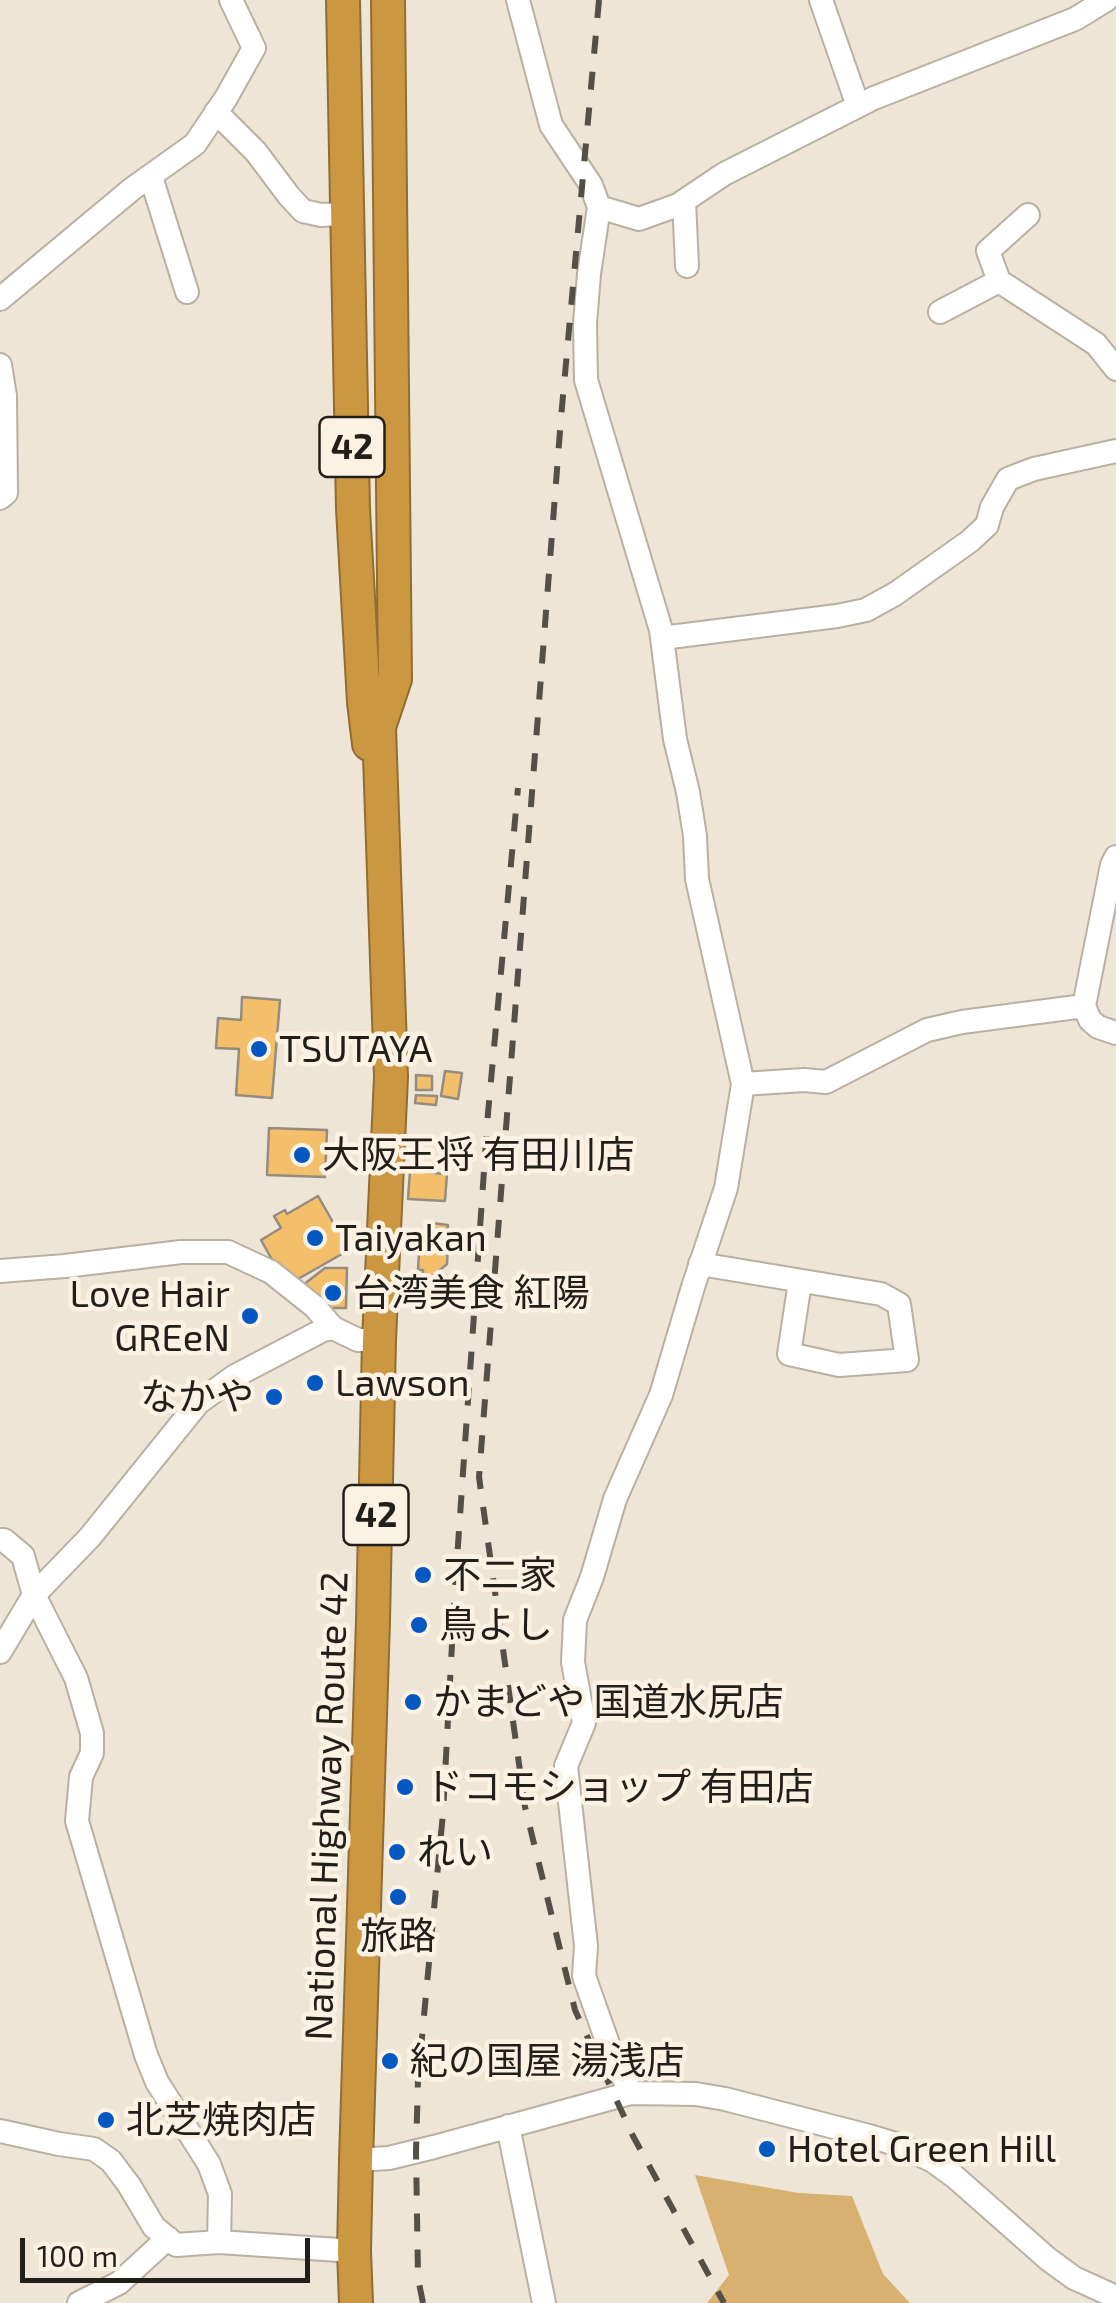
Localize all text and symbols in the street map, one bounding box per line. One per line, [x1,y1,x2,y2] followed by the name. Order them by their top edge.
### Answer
[320,417,384,477] road number: 42
[279,1026,432,1072] place label: TSUTAYA
[248,1038,270,1060] marker: TSUTAYA
[322,1132,634,1178] place label: 大阪王将 有田川店
[291,1144,313,1166] marker: 大阪王将 有田川店
[335,1215,487,1261] place label: Taiyakan
[304,1227,326,1249] marker: Taiyakan
[353,1270,589,1316] place label: 台湾美食 紅陽
[69,1271,230,1360] place label: Love Hair GREeN
[322,1282,344,1304] marker: 台湾美食 紅陽
[239,1305,261,1327] marker: Love Hair GREeN
[335,1360,470,1406] place label: Lawson
[304,1372,326,1394] marker: Lawson
[140,1374,254,1420] place label: なかや
[263,1386,285,1408] marker: なかや
[344,1485,408,1545] road number: 42
[443,1552,557,1598] place label: 不二家
[412,1564,434,1586] marker: 不二家
[296,1571,358,2041] street label: National Highway Route 42
[439,1602,553,1648] place label: 鳥よし
[408,1614,430,1636] marker: 鳥よし
[433,1679,783,1725] place label: かまどや 国道水尻店
[402,1691,424,1713] marker: かまどや 国道水尻店
[425,1764,813,1810] place label: ドコモショップ 有田店
[394,1776,416,1798] marker: ドコモショップ 有田店
[417,1829,493,1875] place label: れい
[386,1841,408,1863] marker: れい
[387,1886,409,1908] marker: 旅路
[360,1913,436,1959] place label: 旅路
[410,2038,684,2084] place label: 紀の国屋 湯浅店
[379,2050,401,2072] marker: 紀の国屋 湯浅店
[126,2097,316,2143] place label: 北芝焼肉店
[95,2109,117,2131] marker: 北芝焼肉店
[787,2126,1056,2172] place label: Hotel Green Hill
[756,2138,778,2160] marker: Hotel Green Hill
[25,2218,315,2280] scale bar
[37,2237,118,2273] text: 100 m

